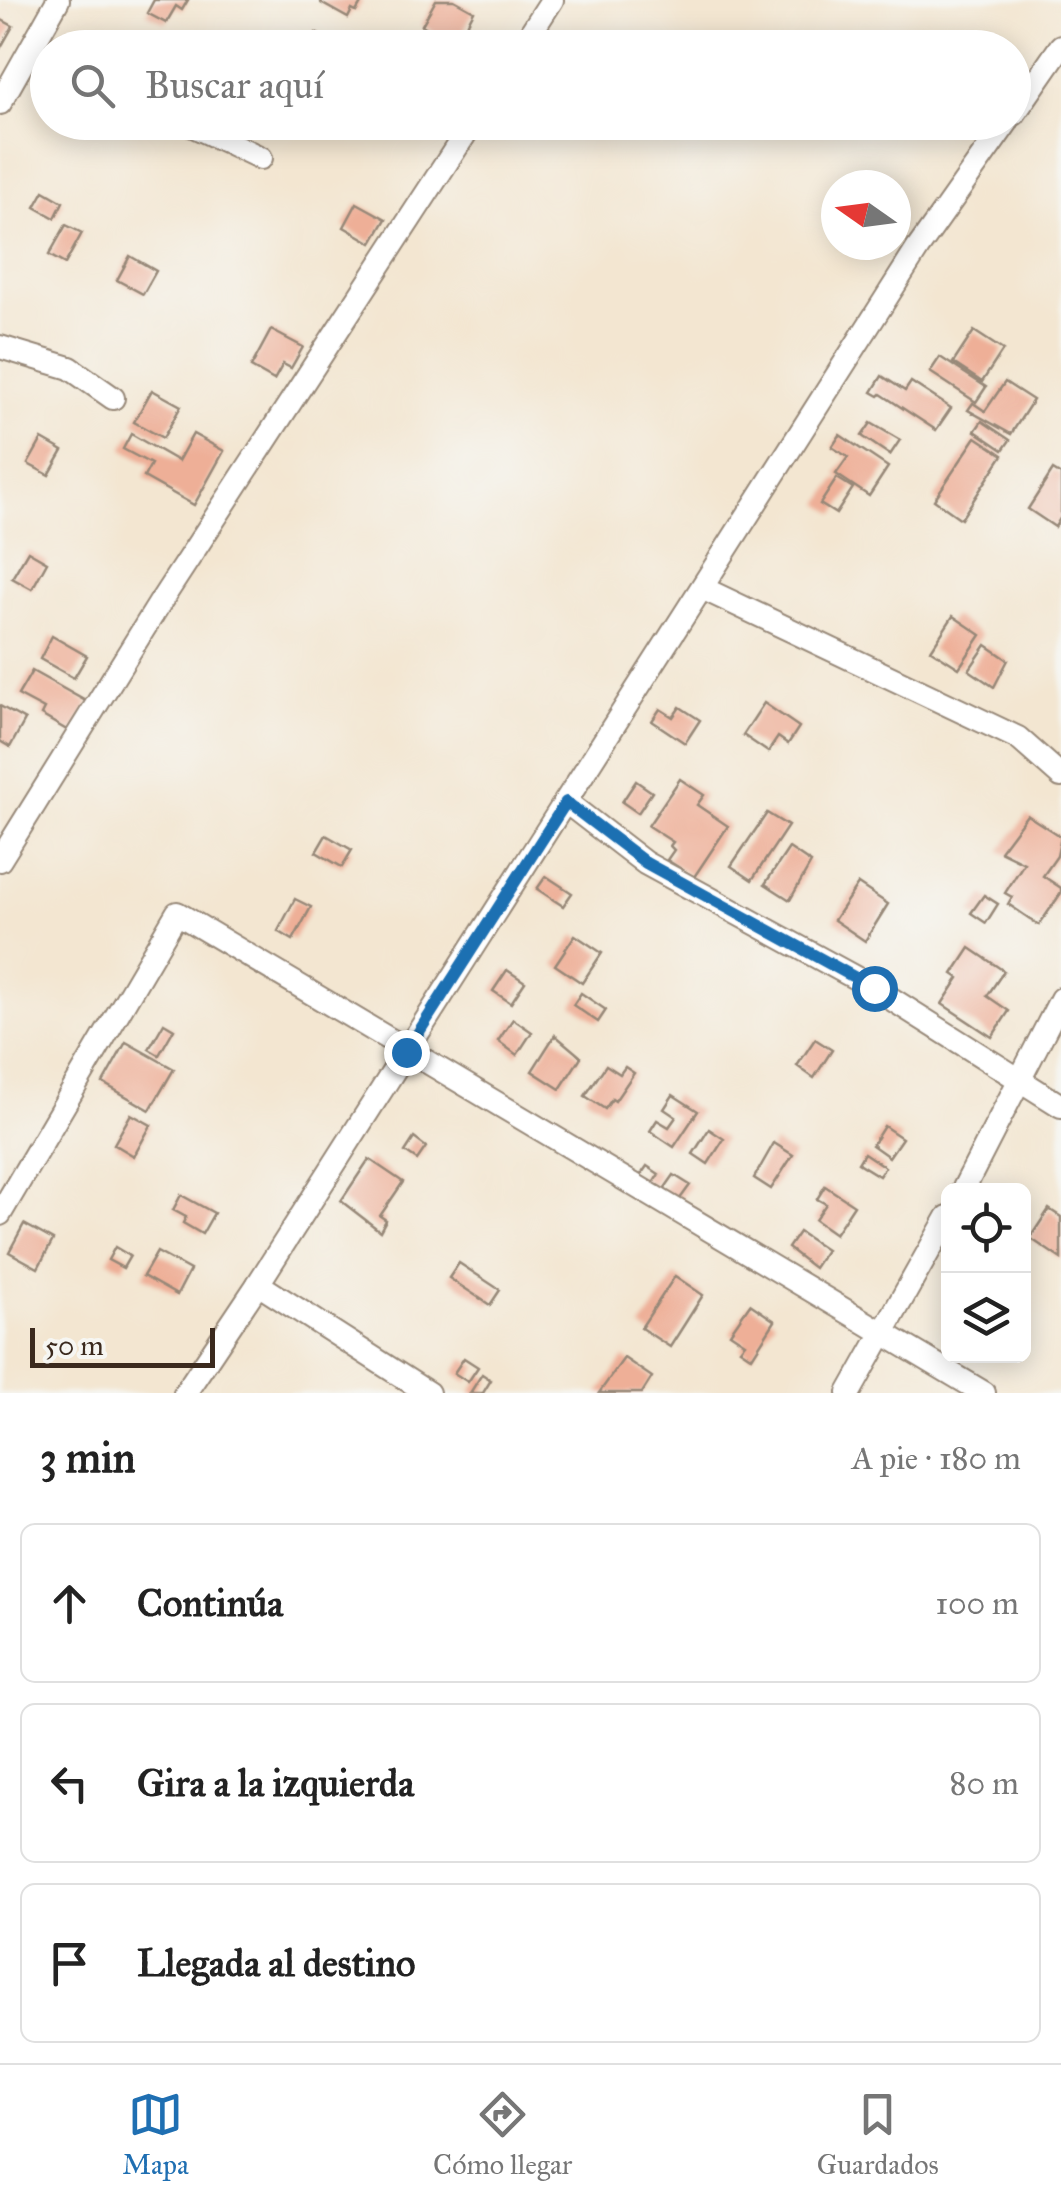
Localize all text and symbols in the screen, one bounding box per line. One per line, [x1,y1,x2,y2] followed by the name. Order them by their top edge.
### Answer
[30,30,1031,140] search box
[65,58,120,113] icon: search
[145,62,324,108] text: Buscar aquí
[821,170,911,260] north arrow
[852,966,898,1012] route start
[384,1030,430,1076] route end
[941,1183,1031,1363] map controls
[941,1183,1031,1273] button: locate
[941,1273,1031,1363] button: layers
[30,1323,215,1368] scale bar
[45,1328,104,1363] text: 50 m
[40,1432,135,1484] text: 3 min
[852,1439,1021,1478] text: A pie · 180 m
[42,1576,97,1631] icon: ahead
[137,1580,283,1626] text: Continúa
[935,1584,1019,1623] text: 100 m
[42,1756,97,1811] icon: left
[137,1760,414,1806] text: Gira a la izquierda
[950,1764,1019,1803] text: 80 m
[42,1936,97,1991] icon: arrive
[137,1940,416,1986] text: Llegada al destino
[122,2087,189,2182] tab: Mapa
[433,2087,572,2182] tab: Cómo llegar
[817,2087,939,2182] tab: Guardados

